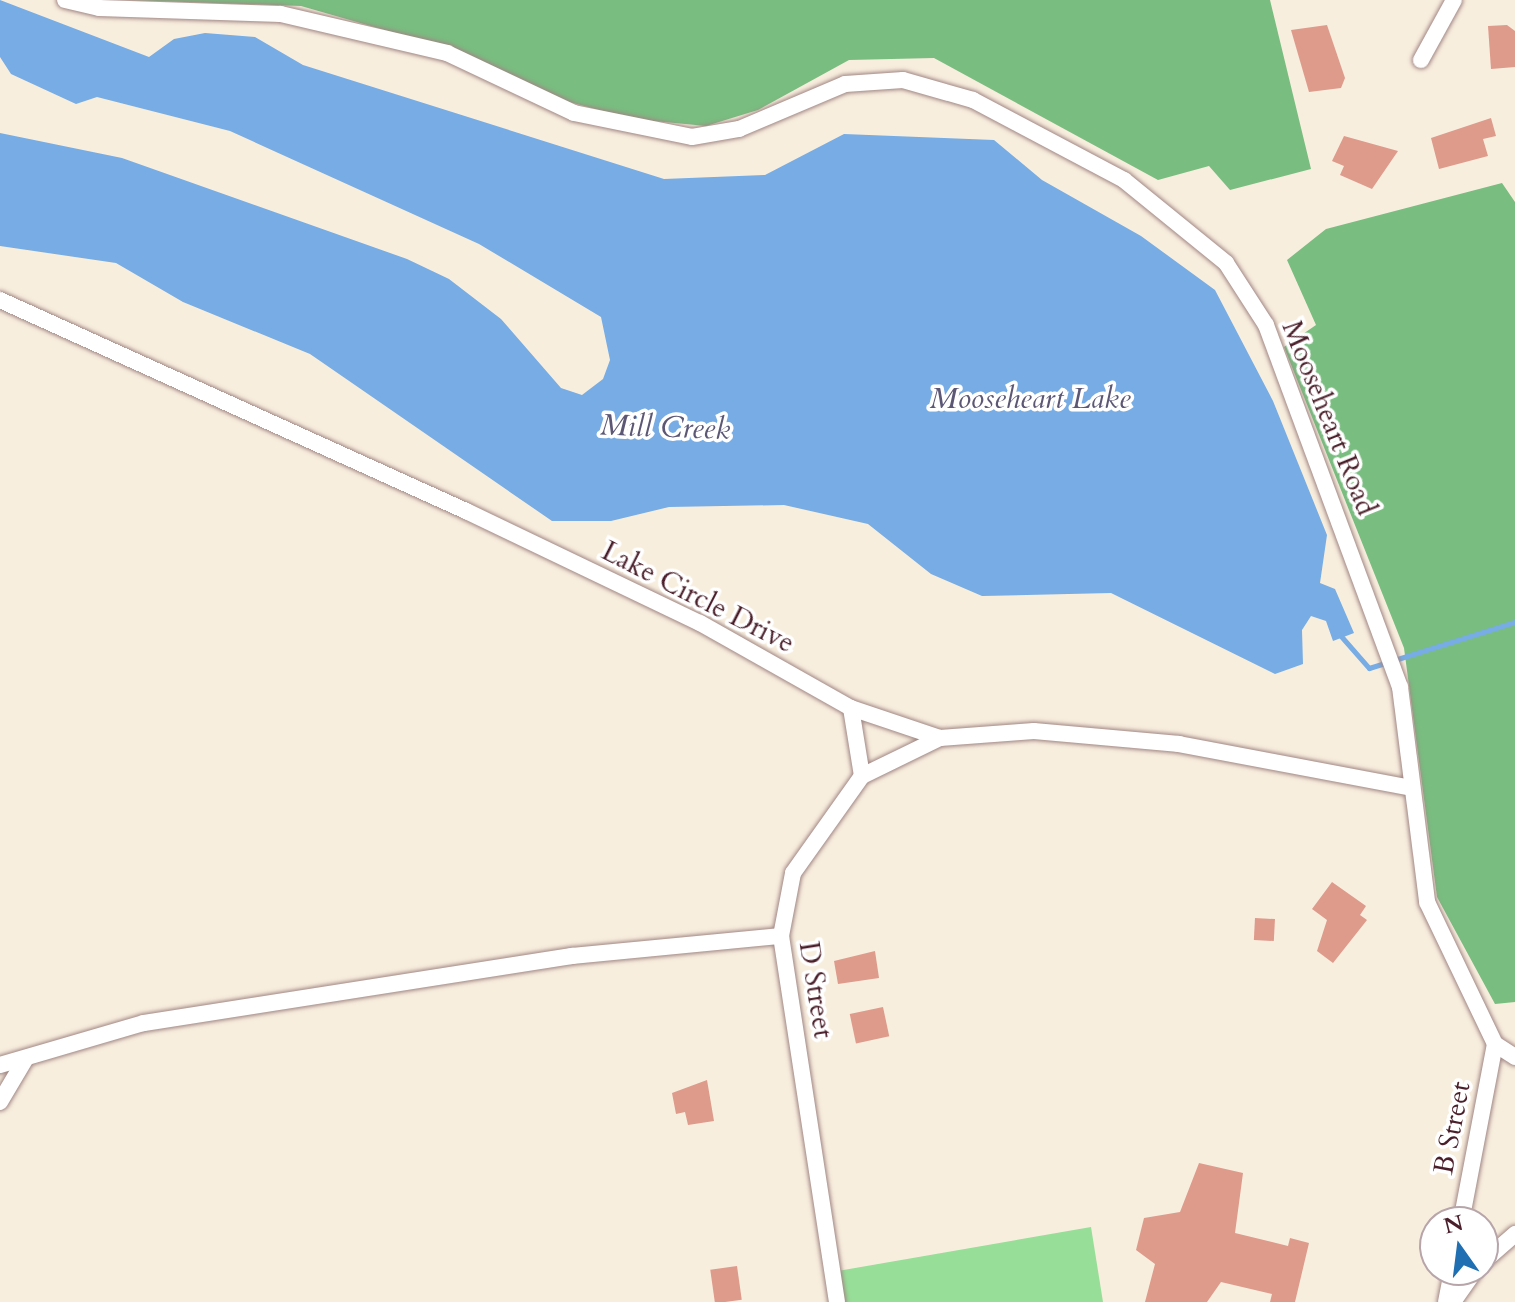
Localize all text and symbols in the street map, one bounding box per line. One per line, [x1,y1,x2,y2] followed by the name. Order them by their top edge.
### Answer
[1275,316,1383,520] street label: Mooseheart Road
[930,381,1130,417] water label: Mooseheart Lake
[599,408,731,448] water label: Mill Creek
[596,534,800,660] street label: Lake Circle Drive
[792,939,840,1041] street label: D Street
[1427,1079,1477,1177] street label: B Street
[1419,1206,1499,1286] north arrow
[1441,1208,1467,1242] text: N

